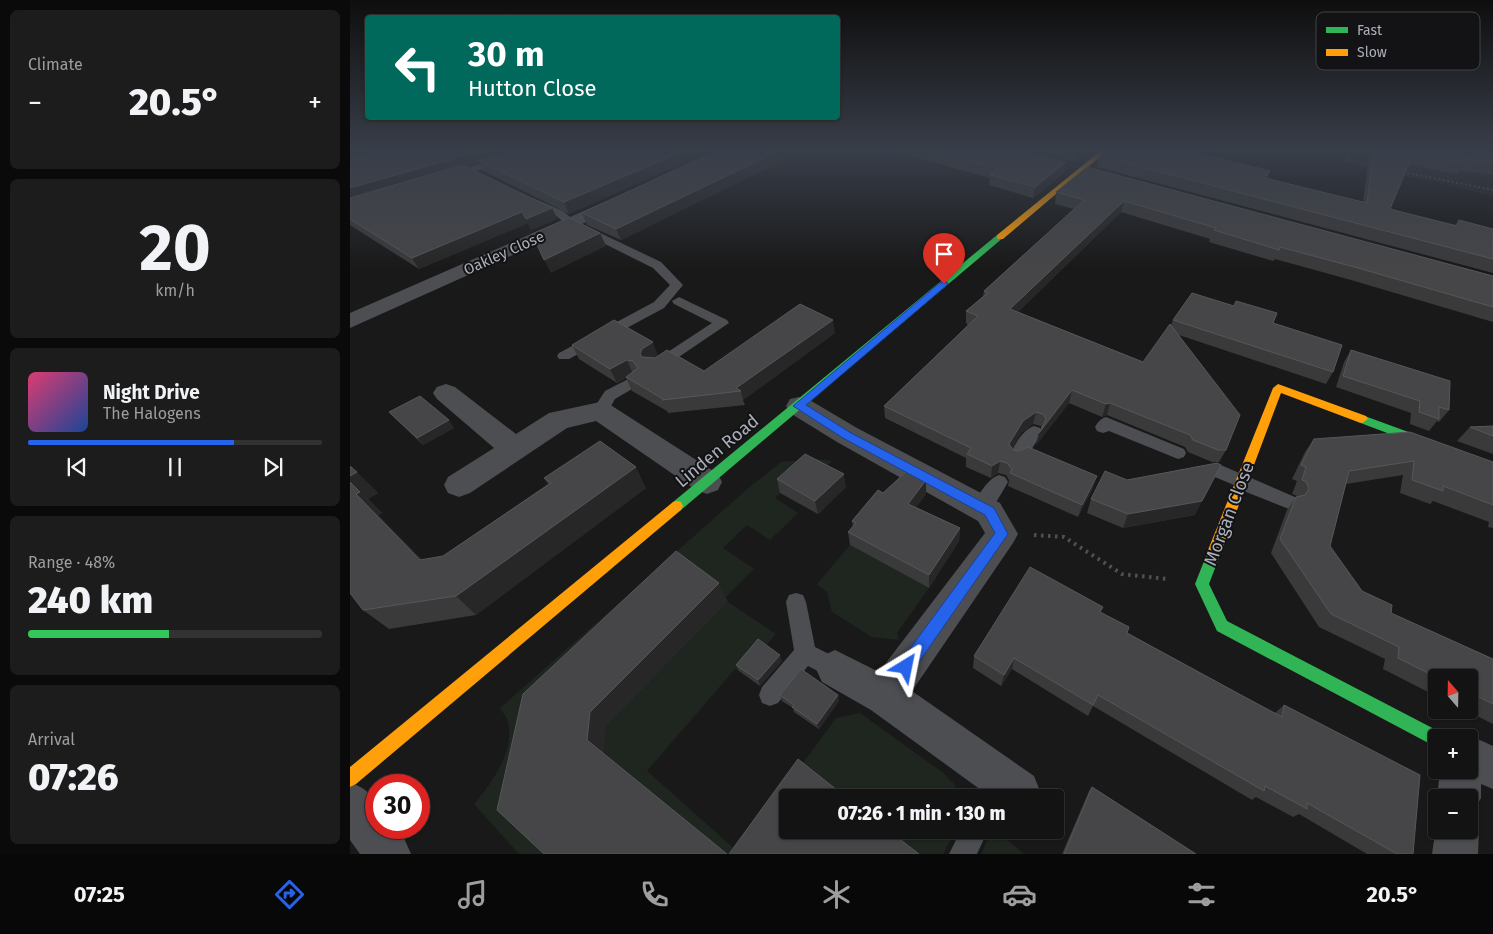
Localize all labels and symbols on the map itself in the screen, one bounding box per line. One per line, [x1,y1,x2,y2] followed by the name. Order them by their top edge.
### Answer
[1316,12,1480,70] legend
[1357,22,1383,39] text: Fast
[1357,44,1387,61] text: Slow
[461,227,547,279] street label: Oakley Close
[923,233,965,284] pin
[671,410,763,492] street label: Linden Road
[1199,459,1259,569] street label: Morgan Close
[879,640,931,692] position arrow
[1428,669,1478,719] north arrow
[365,774,430,839] speed limit sign: 30

